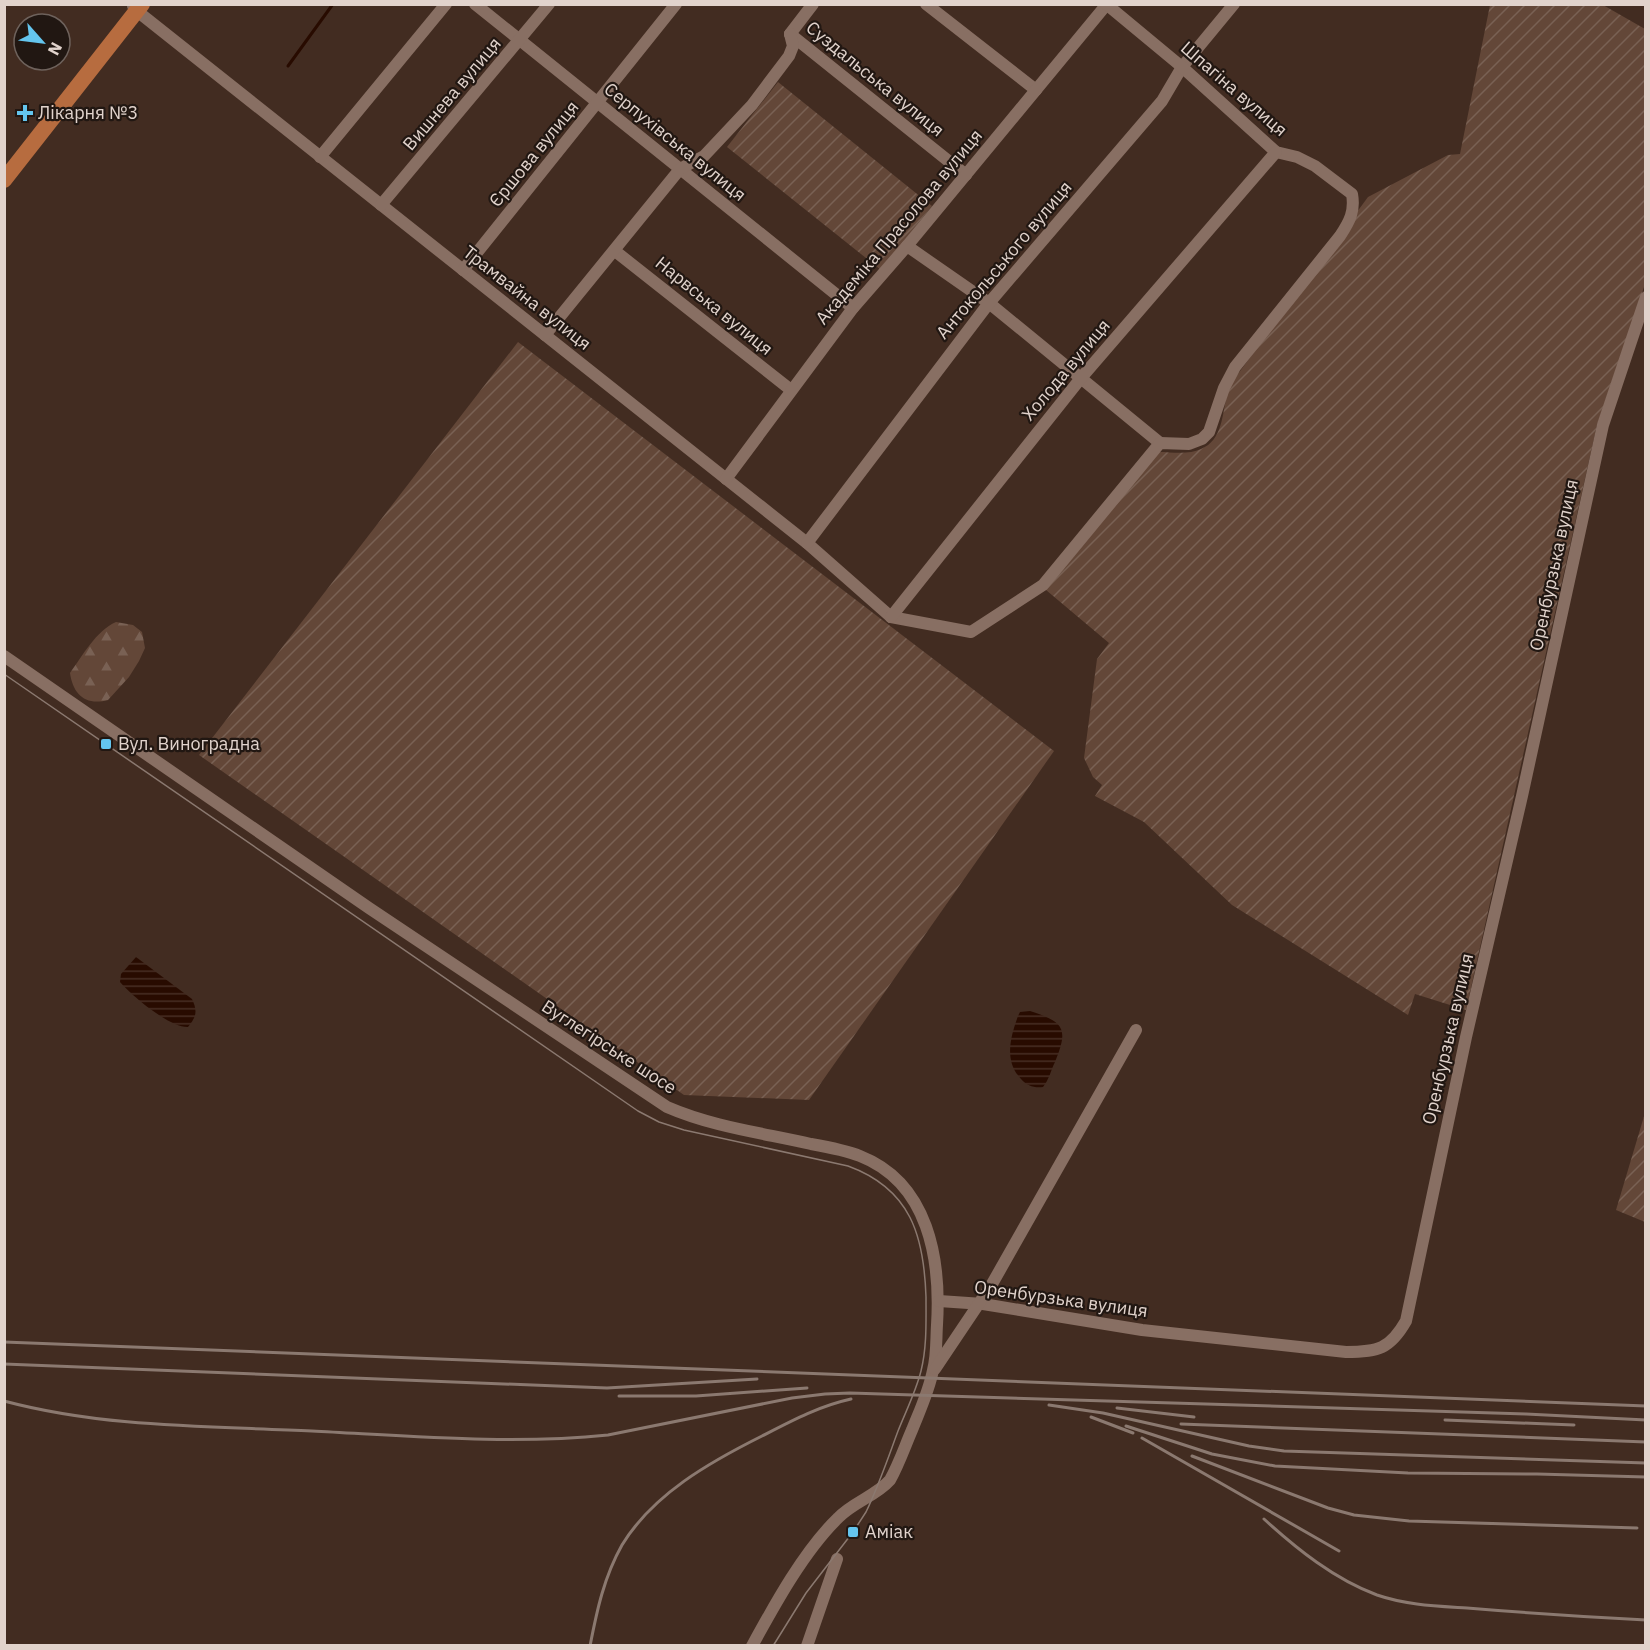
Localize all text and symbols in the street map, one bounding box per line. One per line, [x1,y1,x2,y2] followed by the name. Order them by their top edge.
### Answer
[12,12,72,72] north arrow
[802,16,949,141] street label: Суздальська вулиця
[398,32,506,155] street label: Вишнева вулиця
[1176,36,1292,141] street label: Шпагіна вулиця
[44,39,67,59] text: N
[600,77,751,206] street label: Серпухівська вулиця
[484,96,583,211] street label: Єршова вулиця
[38,101,138,124] place label: Лікарня №3
[16,104,34,122] marker: Лікарня №3
[810,124,987,329] street label: Академіка Прасолова вулиця
[931,176,1076,343] street label: Антокольського вулиця
[459,240,596,355] street label: Трамвайна вулиця
[651,251,778,360] street label: Нарвська вулиця
[1017,314,1115,425] street label: Холода вулиця
[1524,477,1583,653] street label: Оренбурзька вулиця
[118,732,260,755] place label: Вул. Виноградна
[99,737,113,751] marker: Вул. Виноградна
[1417,951,1478,1127] street label: Оренбурзька вулиця
[538,994,681,1099] street label: Вуглегірське шосе
[973,1275,1149,1322] street label: Оренбурзька вулиця
[865,1520,913,1543] place label: Аміак
[846,1525,860,1539] marker: Аміак

